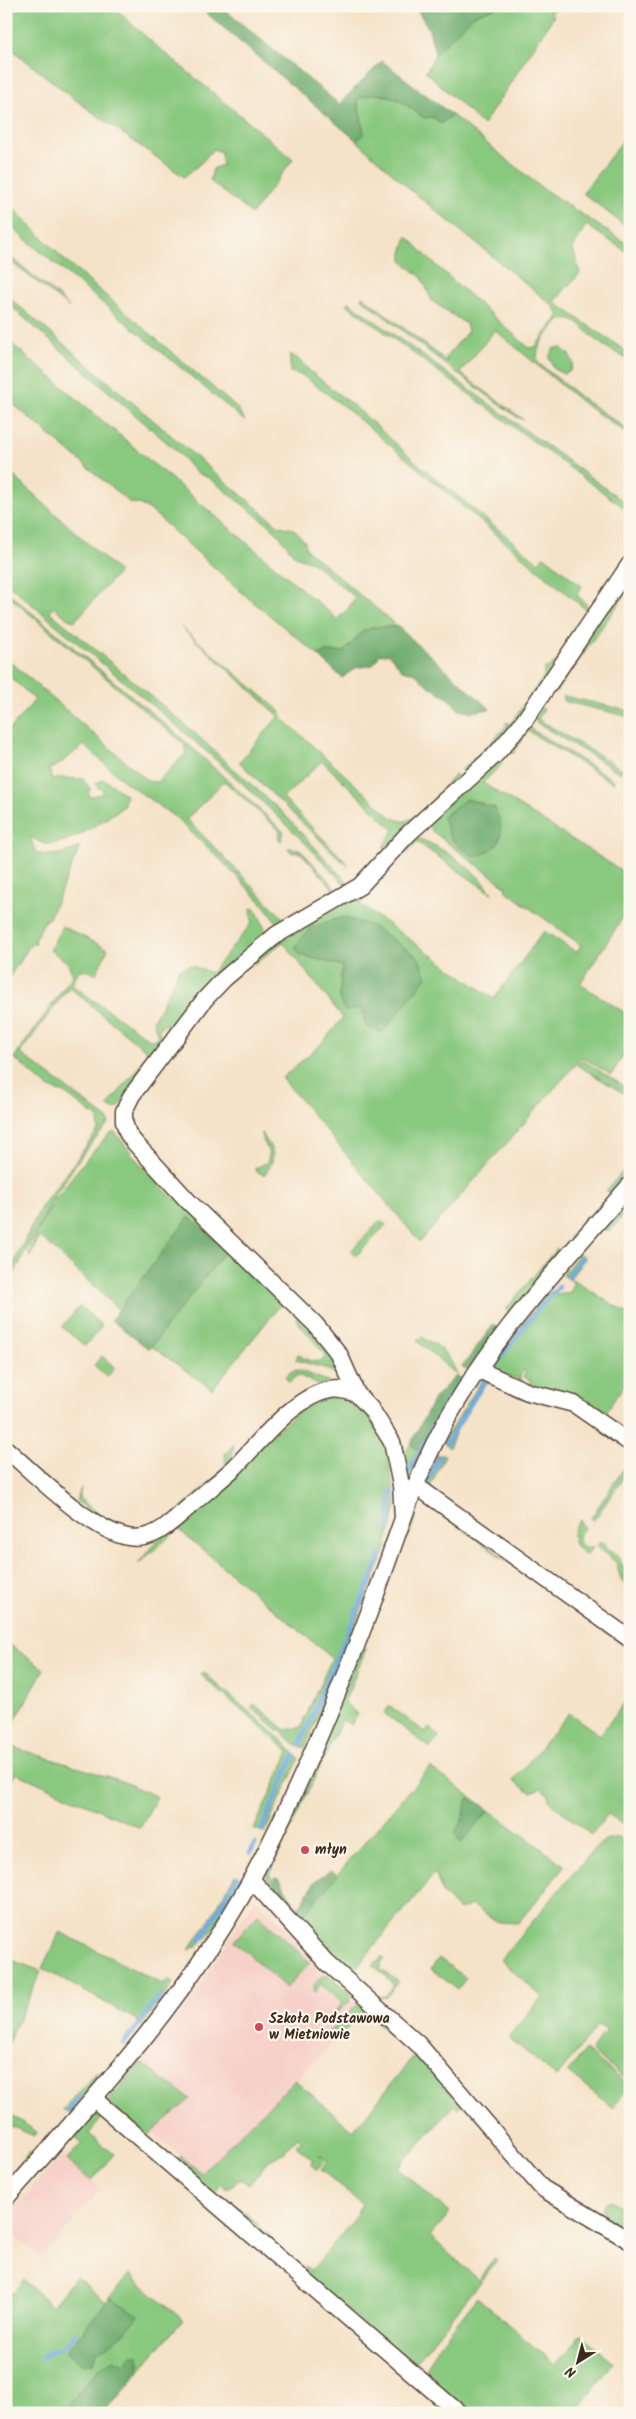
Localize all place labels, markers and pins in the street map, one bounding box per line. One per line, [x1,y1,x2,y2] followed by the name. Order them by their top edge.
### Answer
[315,1839,347,1861] place label: młyn
[299,1844,311,1856] marker: młyn
[269,2008,390,2046] place label: Szkoła Podstawowa w Mietniowie
[253,2021,265,2033] marker: Szkoła Podstawowa w Mietniowie

